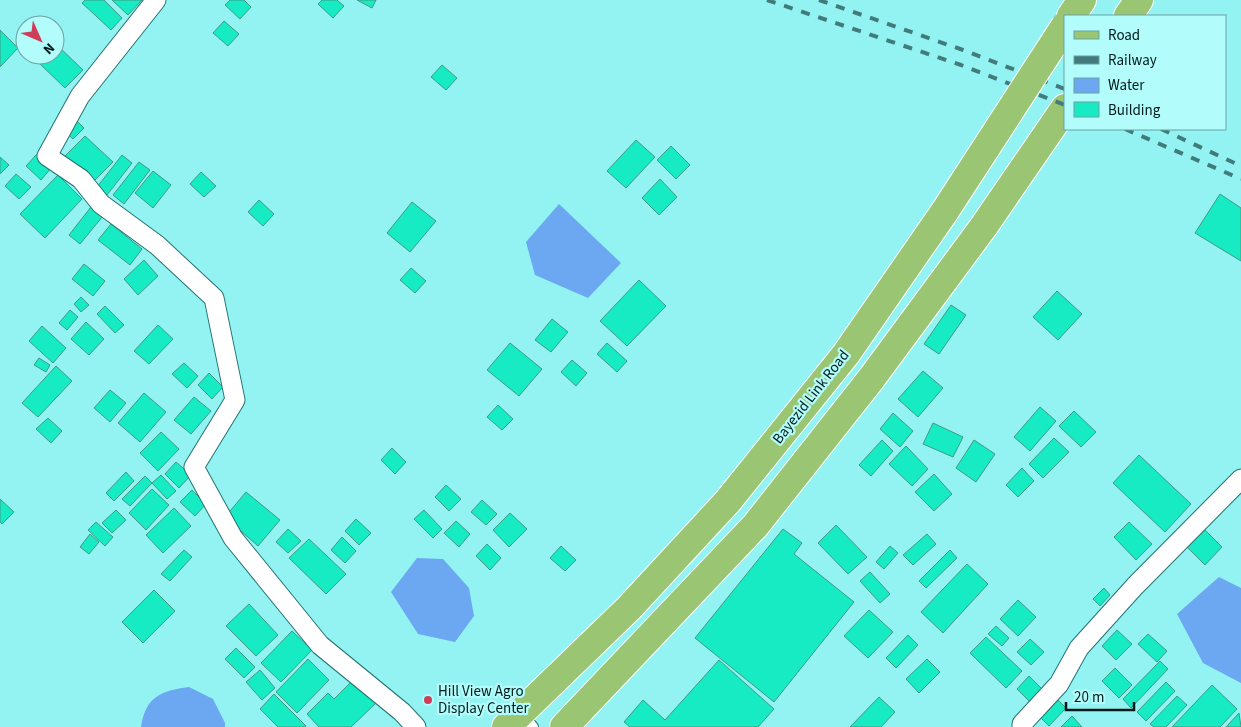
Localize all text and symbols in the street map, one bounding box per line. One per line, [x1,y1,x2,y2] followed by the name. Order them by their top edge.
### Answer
[15,15,65,65] north arrow
[1064,15,1226,130] legend
[1108,25,1140,46] text: Road
[38,38,59,59] text: N
[1108,50,1157,71] text: Railway
[1108,75,1145,96] text: Water
[1108,100,1161,121] text: Building
[768,346,854,448] street label: Bayezid Link Road
[1066,680,1134,712] scale bar
[438,681,529,719] place label: Hill View Agro Display Center
[1074,687,1104,708] text: 20 m
[422,694,434,706] marker: Hill View Agro Display Center

